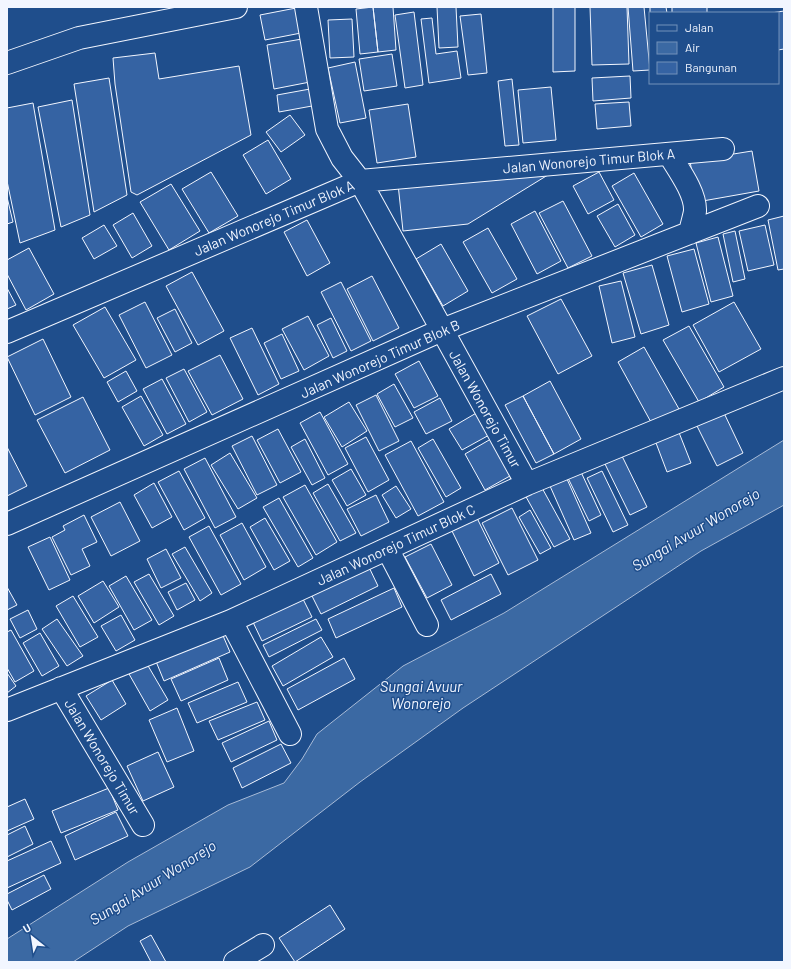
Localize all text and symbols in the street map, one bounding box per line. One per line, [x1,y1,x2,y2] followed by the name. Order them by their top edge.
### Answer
[649,12,779,84] legend
[685,20,713,34] text: Jalan
[685,40,700,54] text: Air
[685,60,737,74] text: Bangunan
[502,144,676,177] street label: Jalan Wonorejo Timur Blok A
[191,176,357,259] street label: Jalan Wonorejo Timur Blok A
[297,316,462,402] street label: Jalan Wonorejo Timur Blok B
[446,347,525,471] street label: Jalan Wonorejo Timur
[628,484,763,574] water label: Sungai Avuur Wonorejo
[314,500,478,589] street label: Jalan Wonorejo Timur Blok C
[380,677,463,712] water label: Sungai Avuur Wonorejo
[61,696,144,818] street label: Jalan Wonorejo Timur
[86,836,219,928] water label: Sungai Avuur Wonorejo
[12,917,52,957] north arrow
[21,921,33,935] text: U

